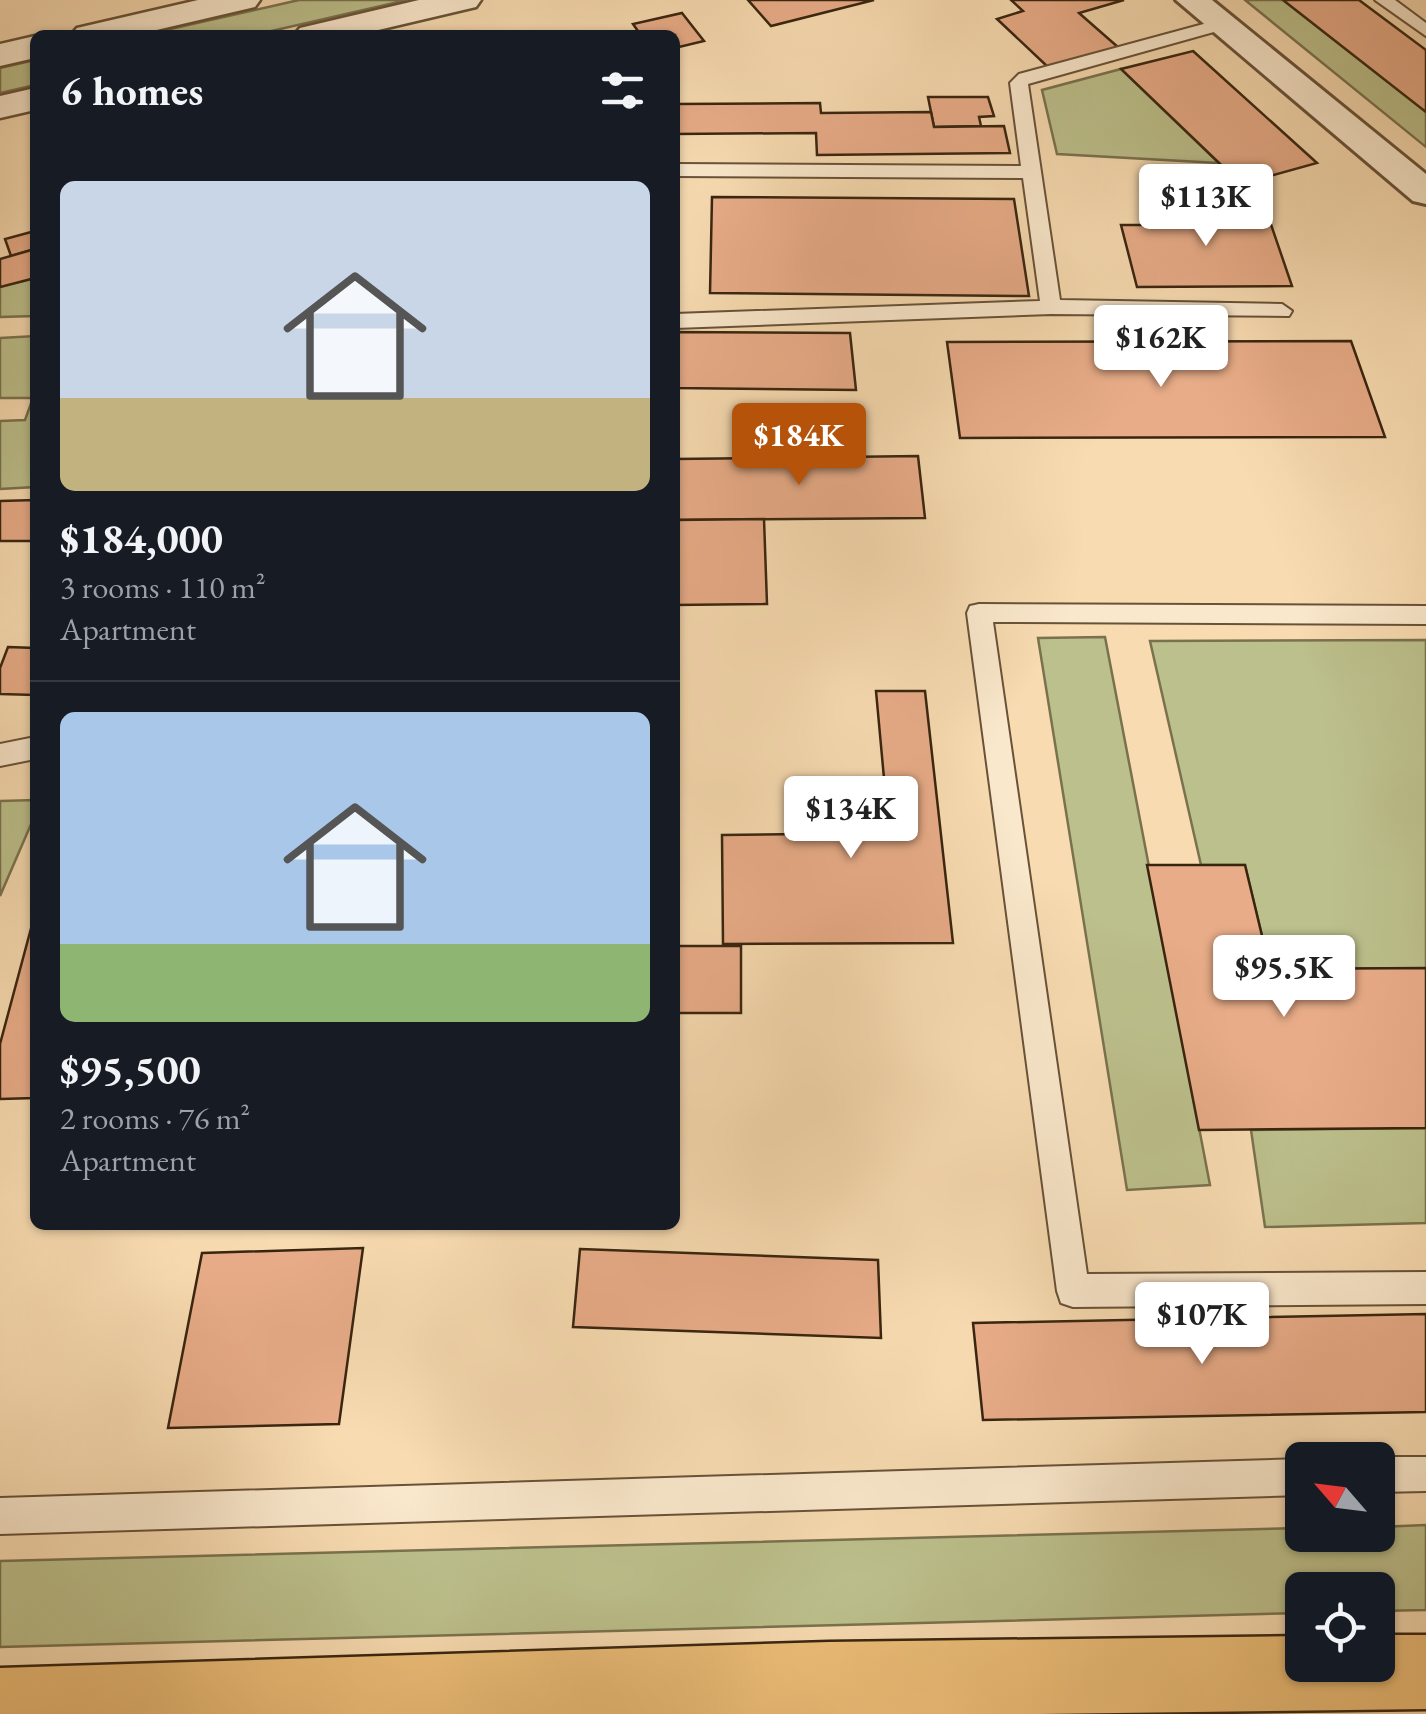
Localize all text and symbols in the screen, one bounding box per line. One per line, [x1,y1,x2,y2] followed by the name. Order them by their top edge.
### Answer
[60,63,203,118] text: 6 homes
[595,63,650,118] icon: filters
[1136,164,1276,249] pin: $113K
[1161,175,1251,217] text: $113K
[265,246,445,426] icon: home
[1091,305,1231,390] pin: $162K
[1116,316,1206,358] text: $162K
[729,403,869,488] pin: $184K
[754,414,844,456] text: $184K
[60,511,223,566] text: $184,000
[60,566,266,608] text: 3 rooms · 110 m²
[60,608,196,650] text: Apartment
[781,776,921,861] pin: $134K
[265,777,445,957] icon: home
[806,787,896,829] text: $134K
[1203,935,1365,1020] pin: $95.5K
[1235,946,1333,988] text: $95.5K
[60,1042,201,1097] text: $95,500
[60,1097,250,1139] text: 2 rooms · 76 m²
[60,1139,196,1181] text: Apartment
[1132,1282,1272,1367] pin: $107K
[1157,1293,1247,1335] text: $107K
[1285,1442,1395,1552] north arrow
[1285,1442,1395,1682] map controls
[1285,1572,1395,1682] button: locate

